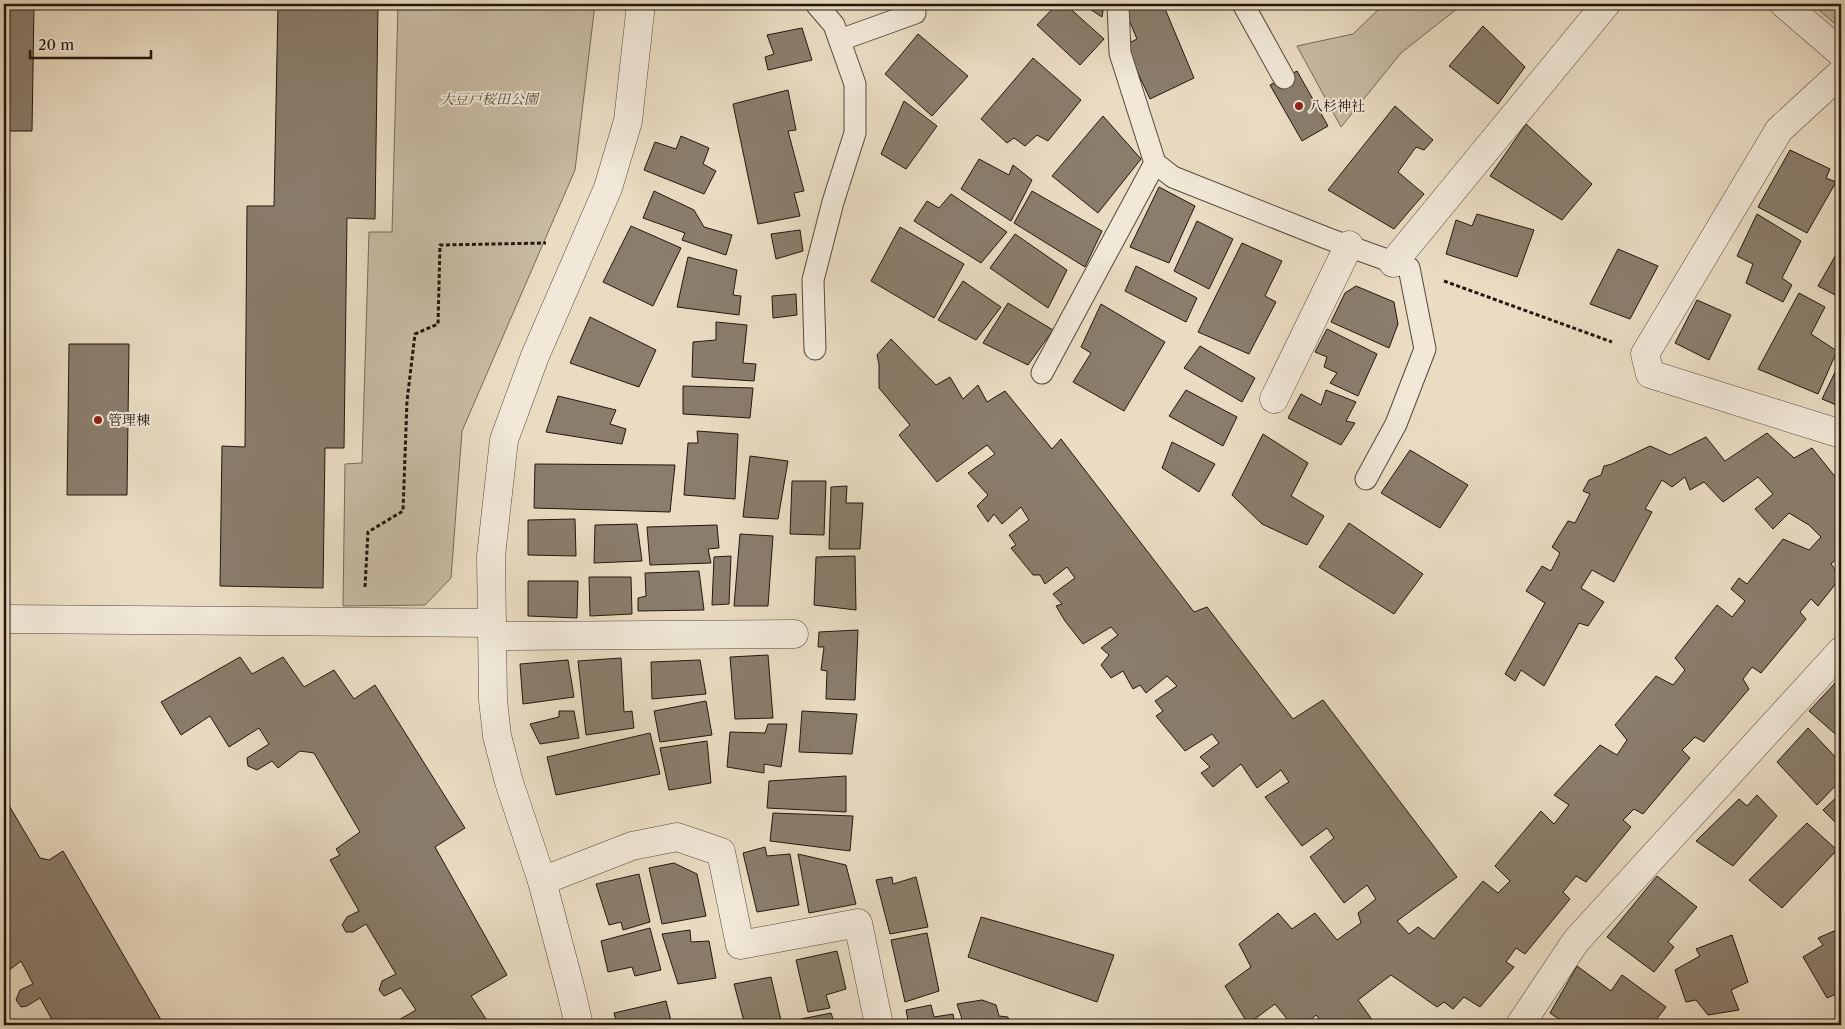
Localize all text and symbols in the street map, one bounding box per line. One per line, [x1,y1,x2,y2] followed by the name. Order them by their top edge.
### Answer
[30,28,151,60] scale bar
[38,35,74,54] text: 20 m
[440,90,540,108] park label: 大豆戸桜田公園
[1309,97,1365,115] place label: 八杉神社
[1293,100,1305,112] marker: 八杉神社
[108,411,150,429] place label: 管理棟
[92,414,104,426] marker: 管理棟

